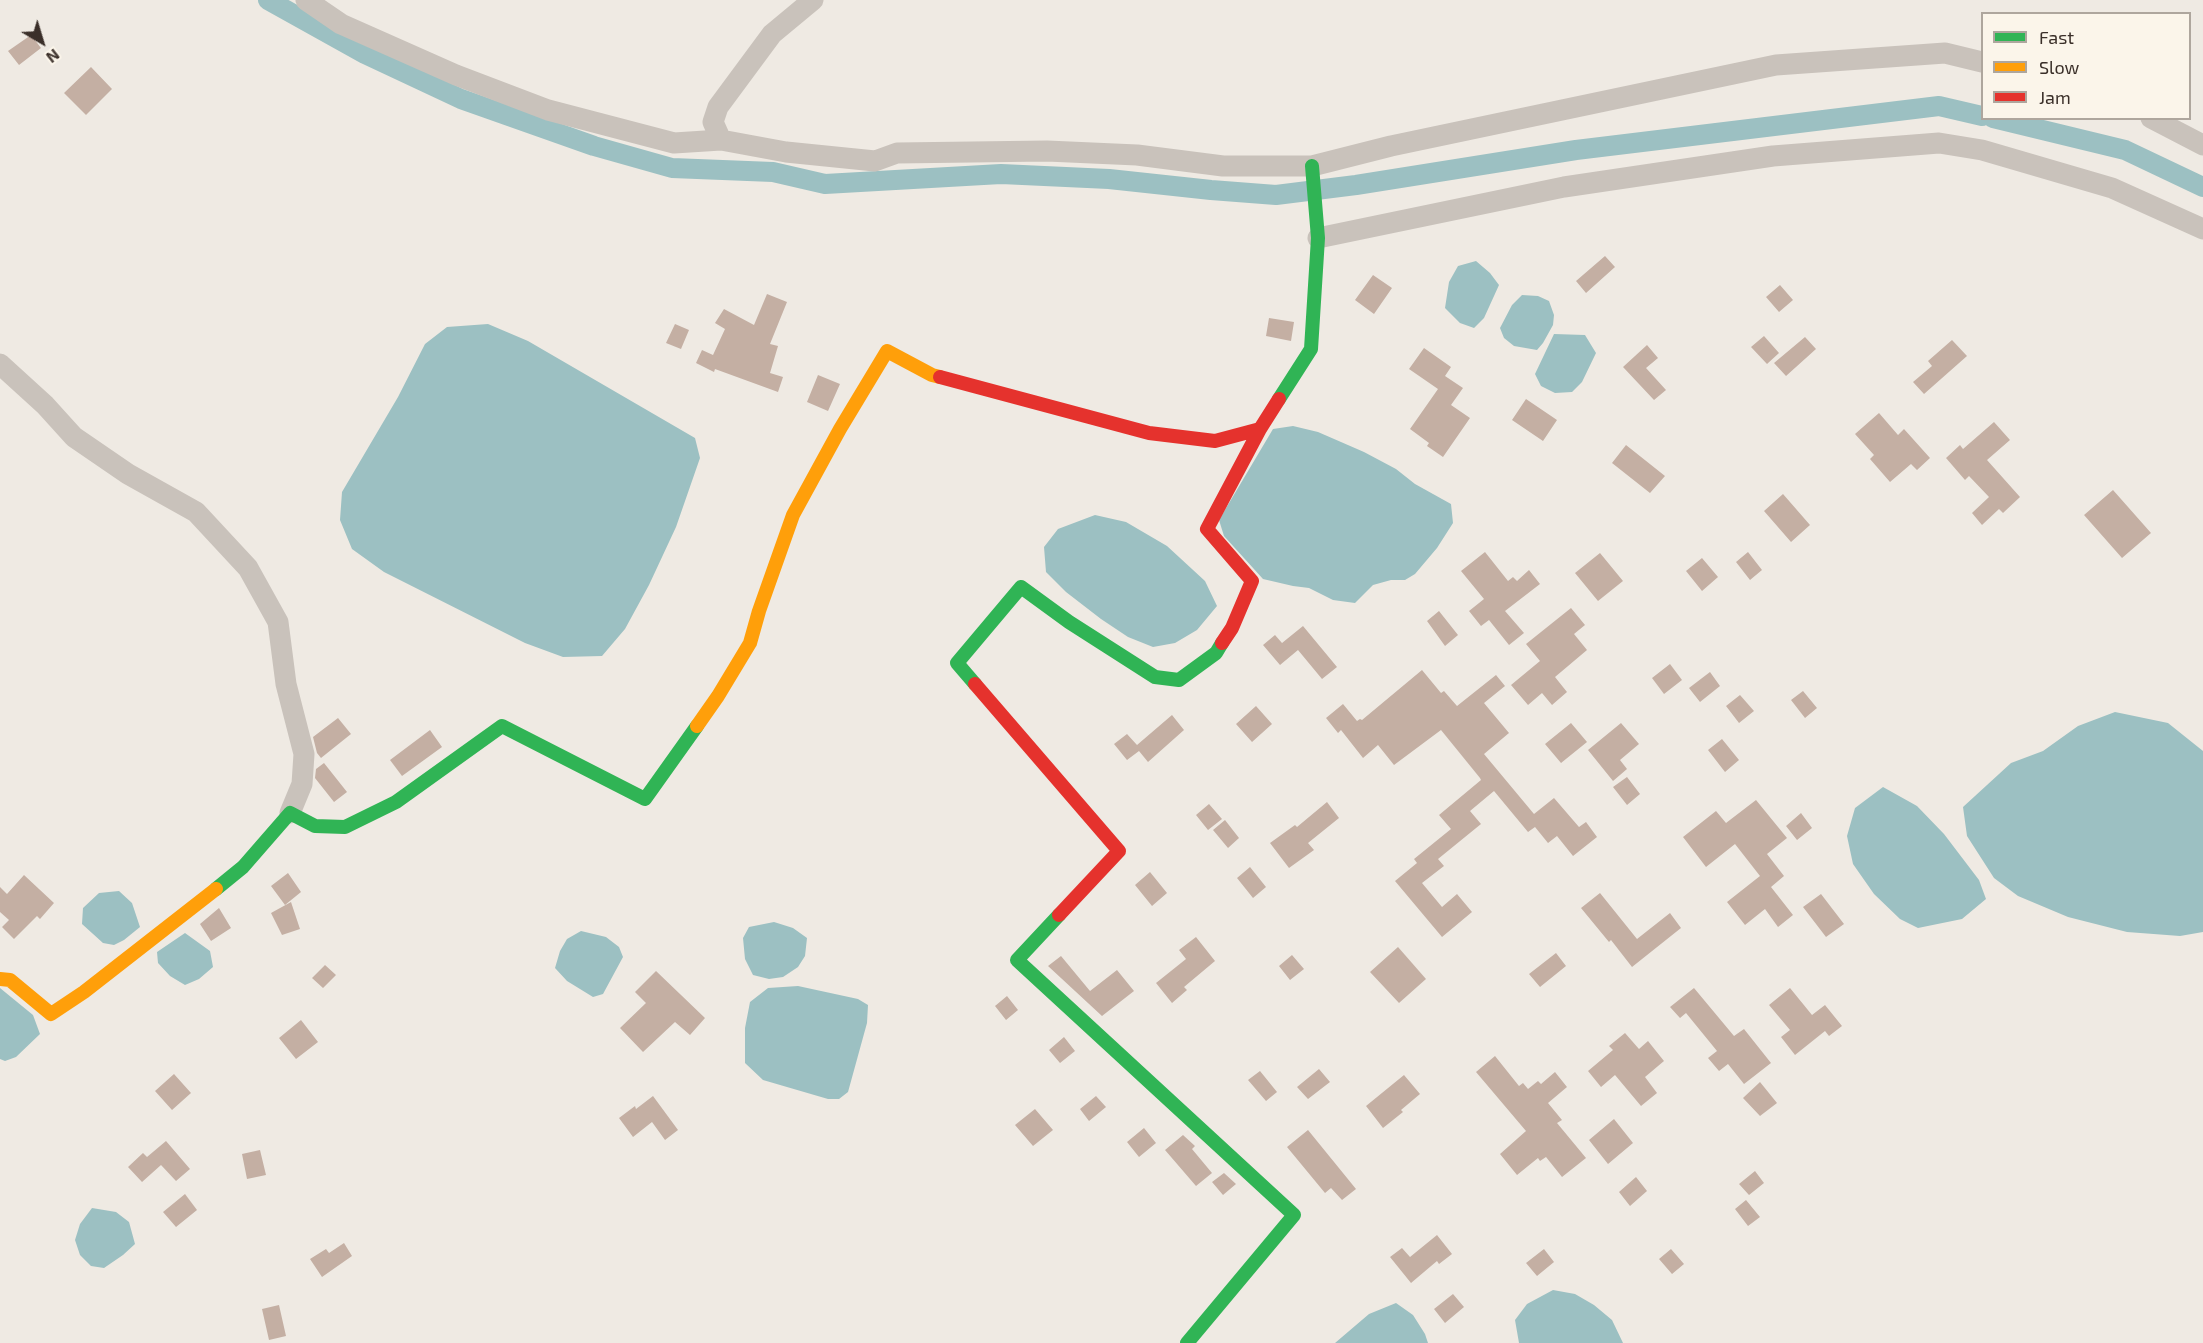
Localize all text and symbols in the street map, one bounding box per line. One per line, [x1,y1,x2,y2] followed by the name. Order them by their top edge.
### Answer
[12,12,72,72] north arrow
[1981,12,2191,120] legend
[2039,26,2074,48] text: Fast
[43,46,64,68] text: N
[2039,56,2079,78] text: Slow
[2039,86,2071,108] text: Jam

